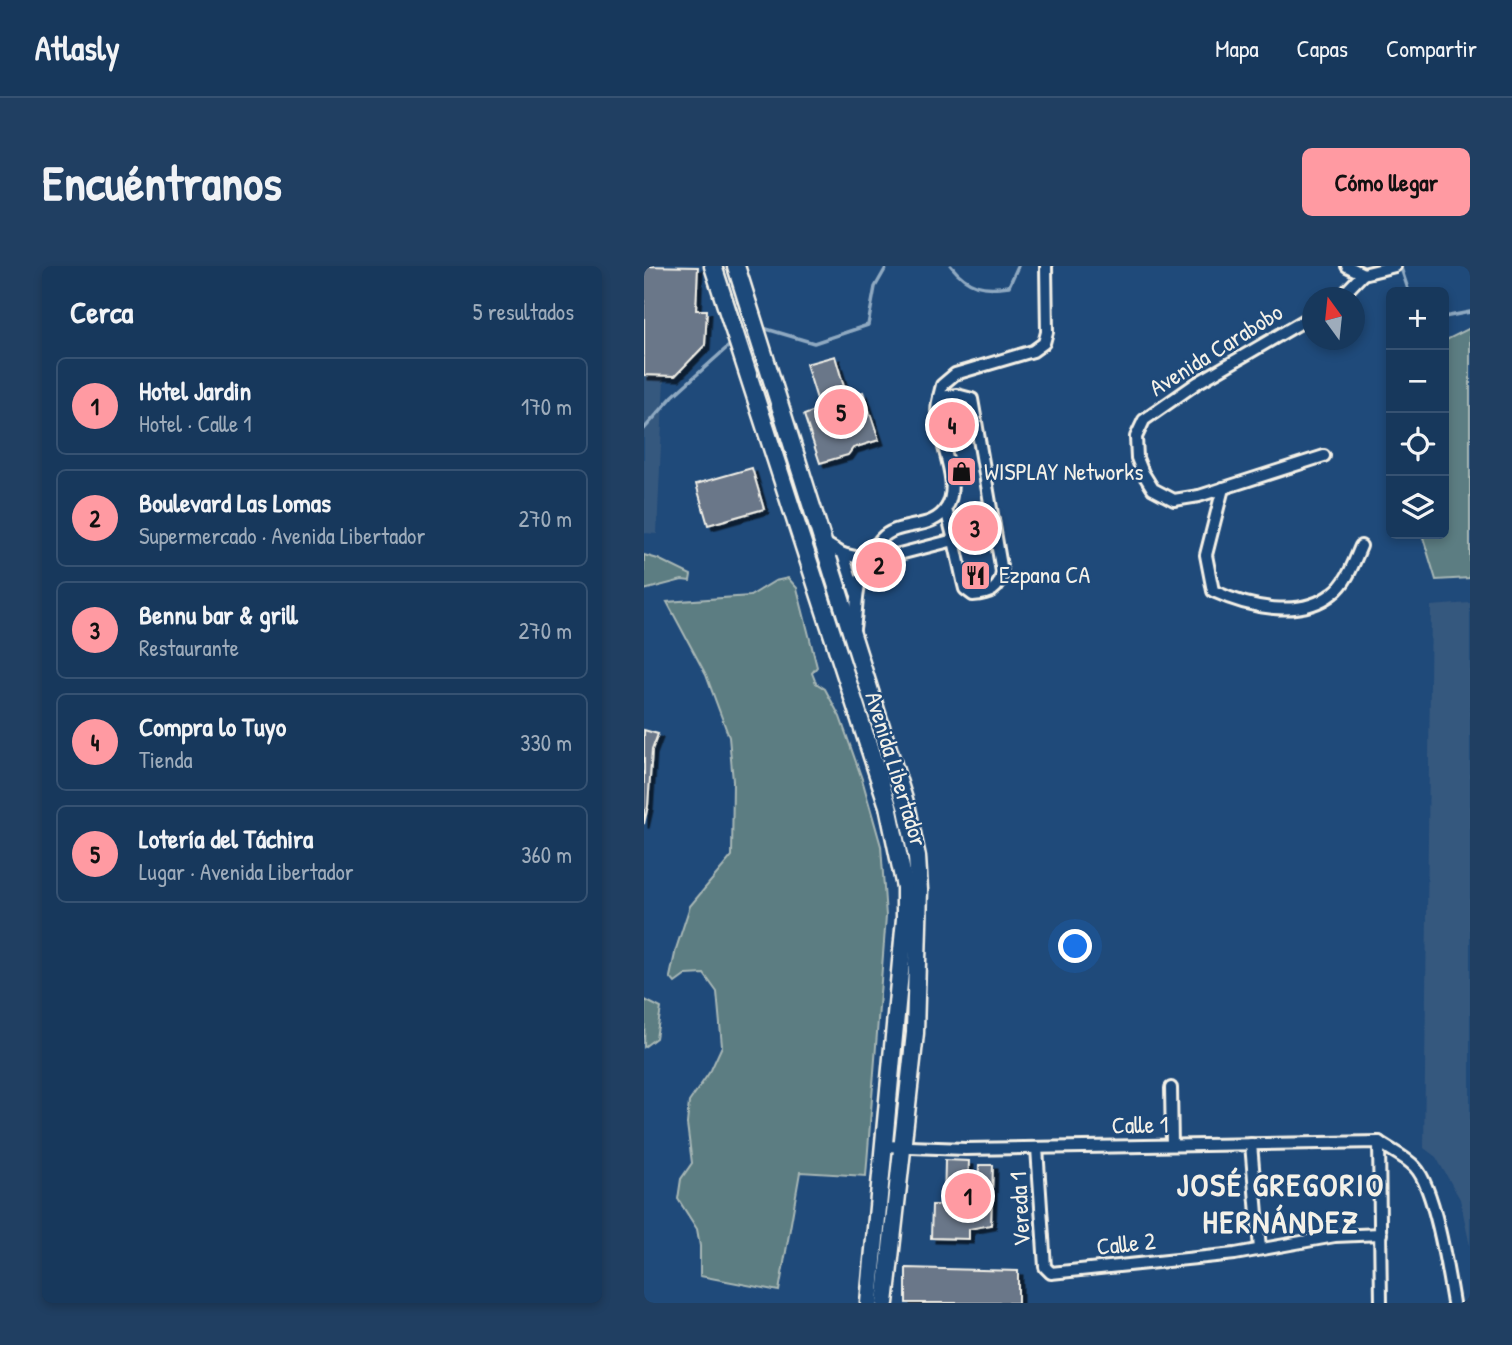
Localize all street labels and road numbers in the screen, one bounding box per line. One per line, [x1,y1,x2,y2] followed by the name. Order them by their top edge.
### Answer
[1143,295,1289,403] street label: Avenida Carabobo
[858,687,936,850] street label: Avenida Libertador
[1111,1108,1169,1140] street label: Calle 1
[1001,1171,1037,1247] street label: Vereda 1
[1095,1224,1157,1262] street label: Calle 2

